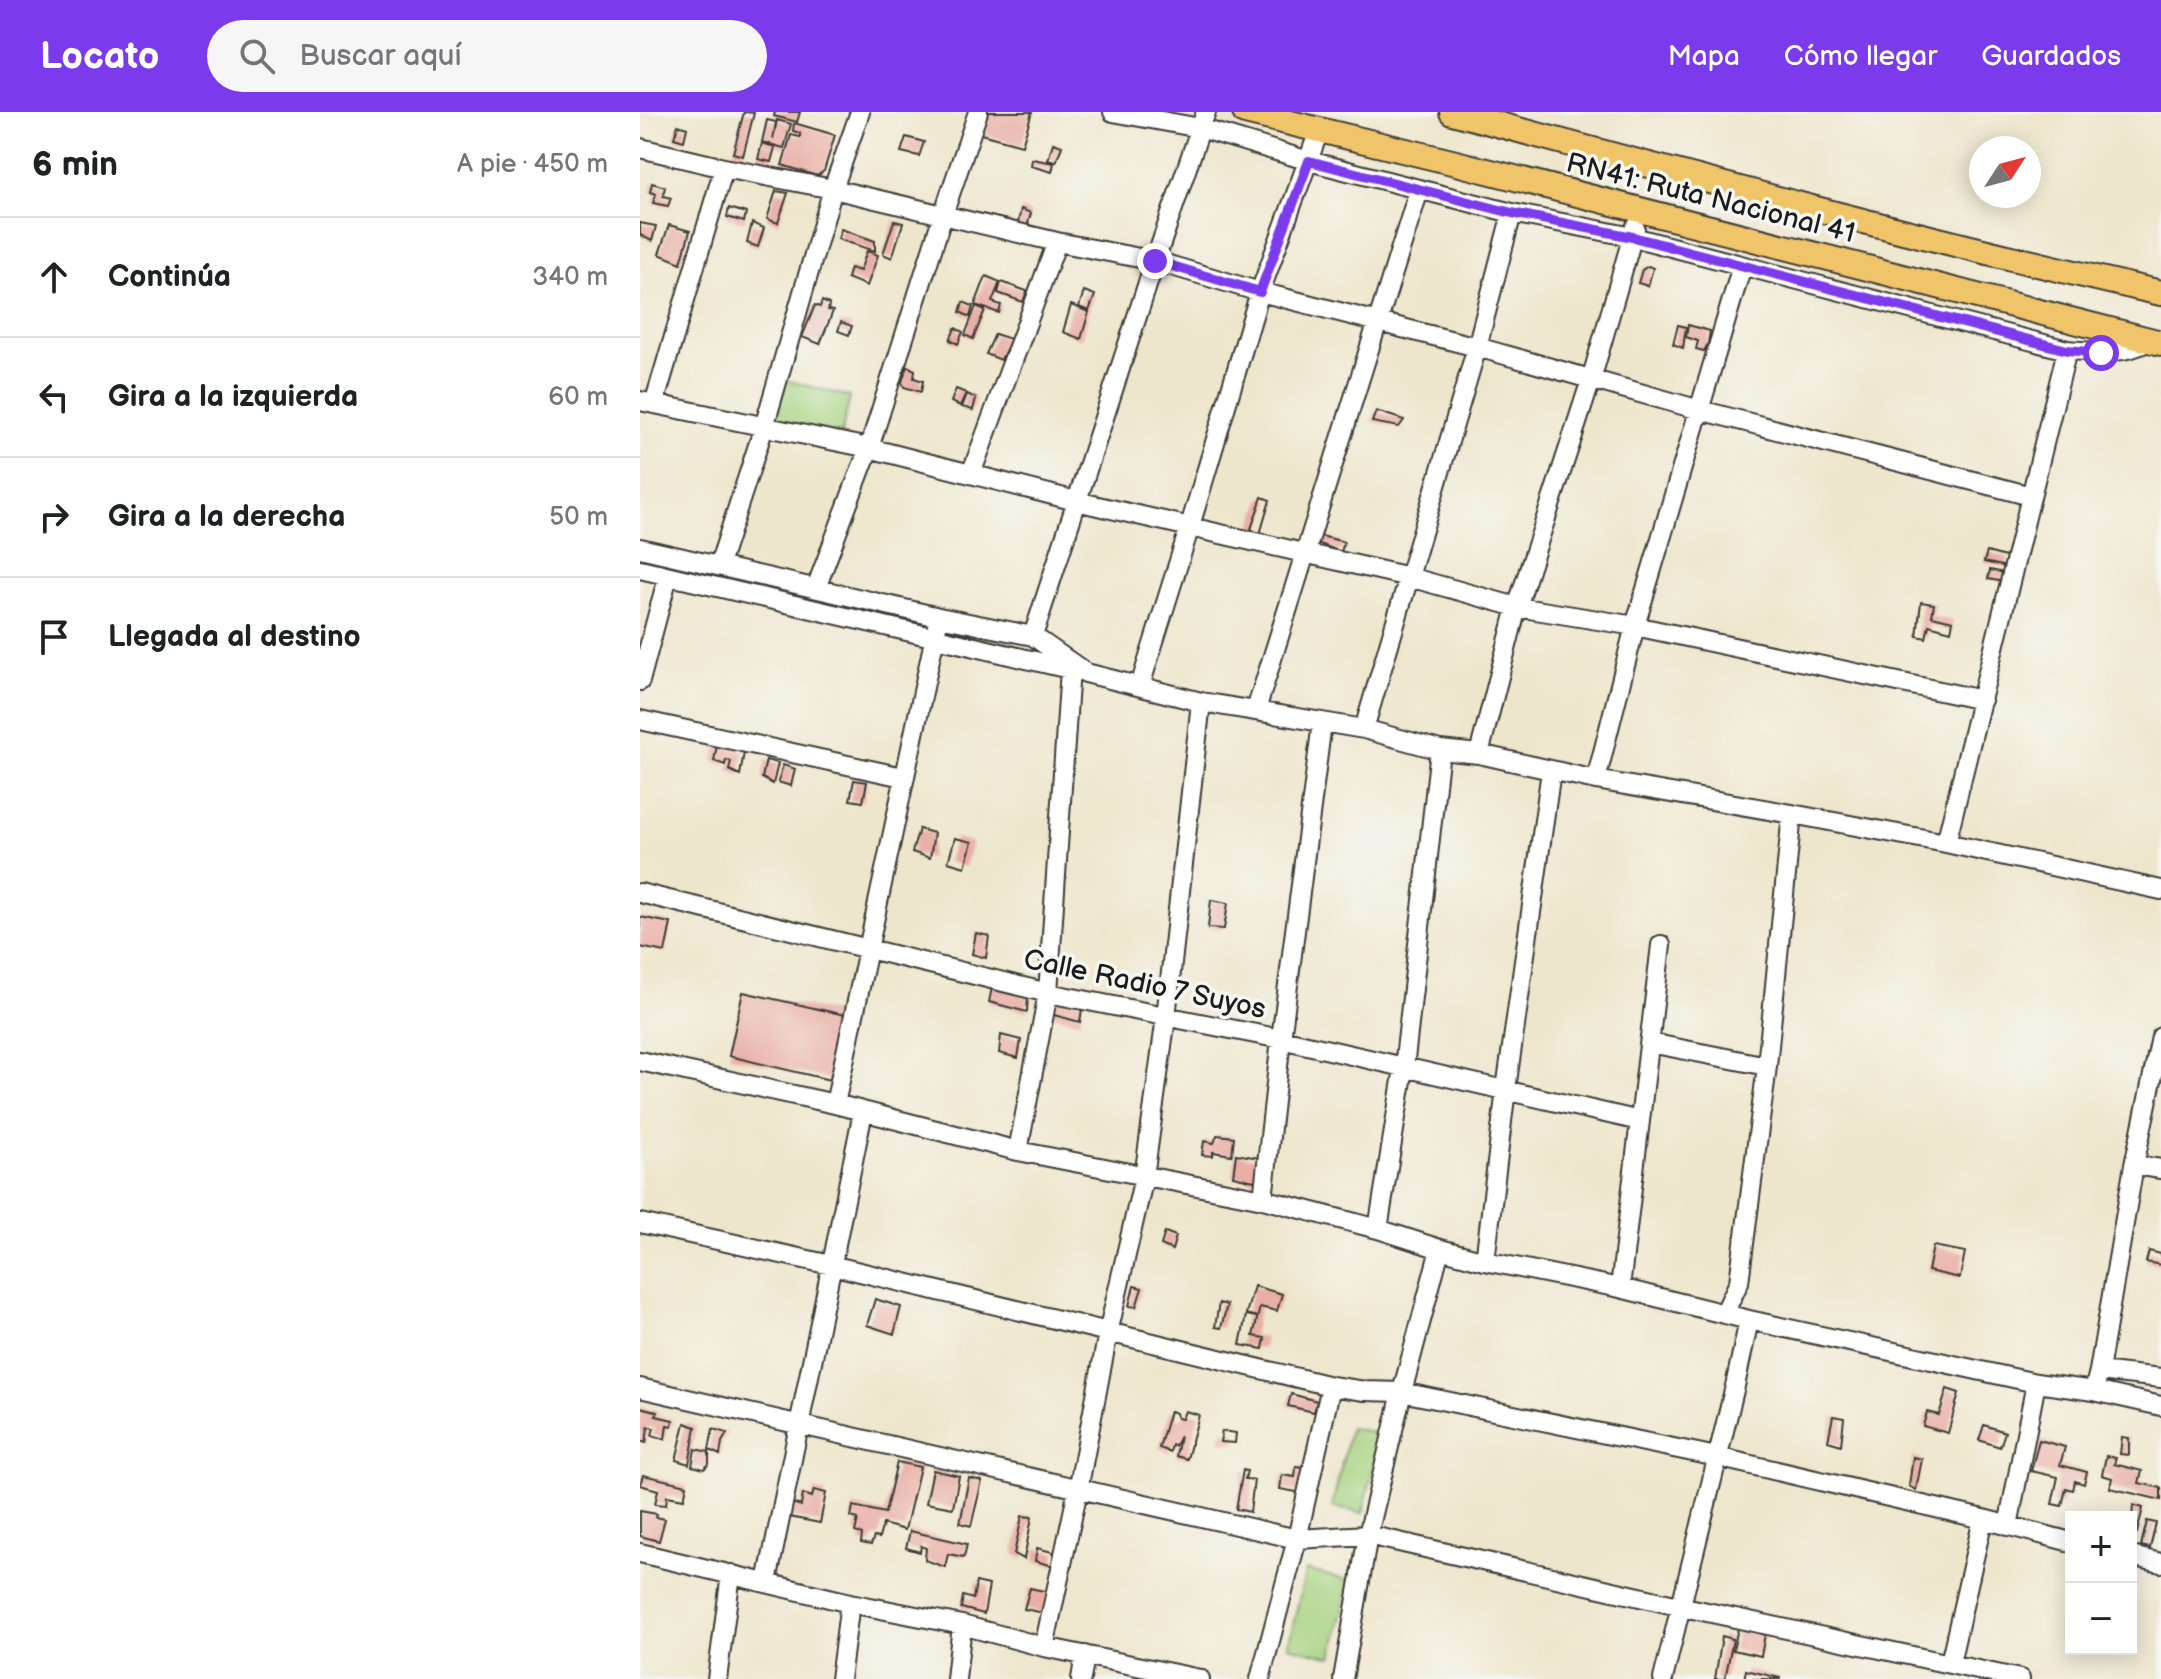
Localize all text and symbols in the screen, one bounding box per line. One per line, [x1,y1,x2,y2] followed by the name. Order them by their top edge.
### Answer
[207,20,767,92] search box
[40,34,159,79] text: Locato
[235,34,279,78] icon: search
[299,38,462,74] text: Buscar aquí
[1668,40,1740,73] text: Mapa
[1784,40,1937,73] text: Cómo llegar
[1981,40,2121,73] text: Guardados
[1969,136,2041,208] north arrow
[32,144,118,185] text: 6 min
[1563,147,1858,250] street label: RN41: Ruta Nacional 41
[457,149,608,180] text: A pie · 450 m
[1137,243,1173,279] route end
[32,255,76,299] icon: ahead
[108,259,231,295] text: Continúa
[532,262,608,293] text: 340 m
[2083,335,2119,371] route start
[32,375,76,419] icon: left
[108,379,358,415] text: Gira a la izquierda
[548,382,608,413] text: 60 m
[32,495,76,539] icon: right
[108,499,345,535] text: Gira a la derecha
[549,502,608,533] text: 50 m
[32,615,76,659] icon: arrive
[108,619,361,655] text: Llegada al destino
[1021,943,1269,1026] street label: Calle Radio 7 Suyos
[2065,1511,2137,1655] map controls
[2065,1511,2137,1583] button: +
[2065,1583,2137,1655] button: −

